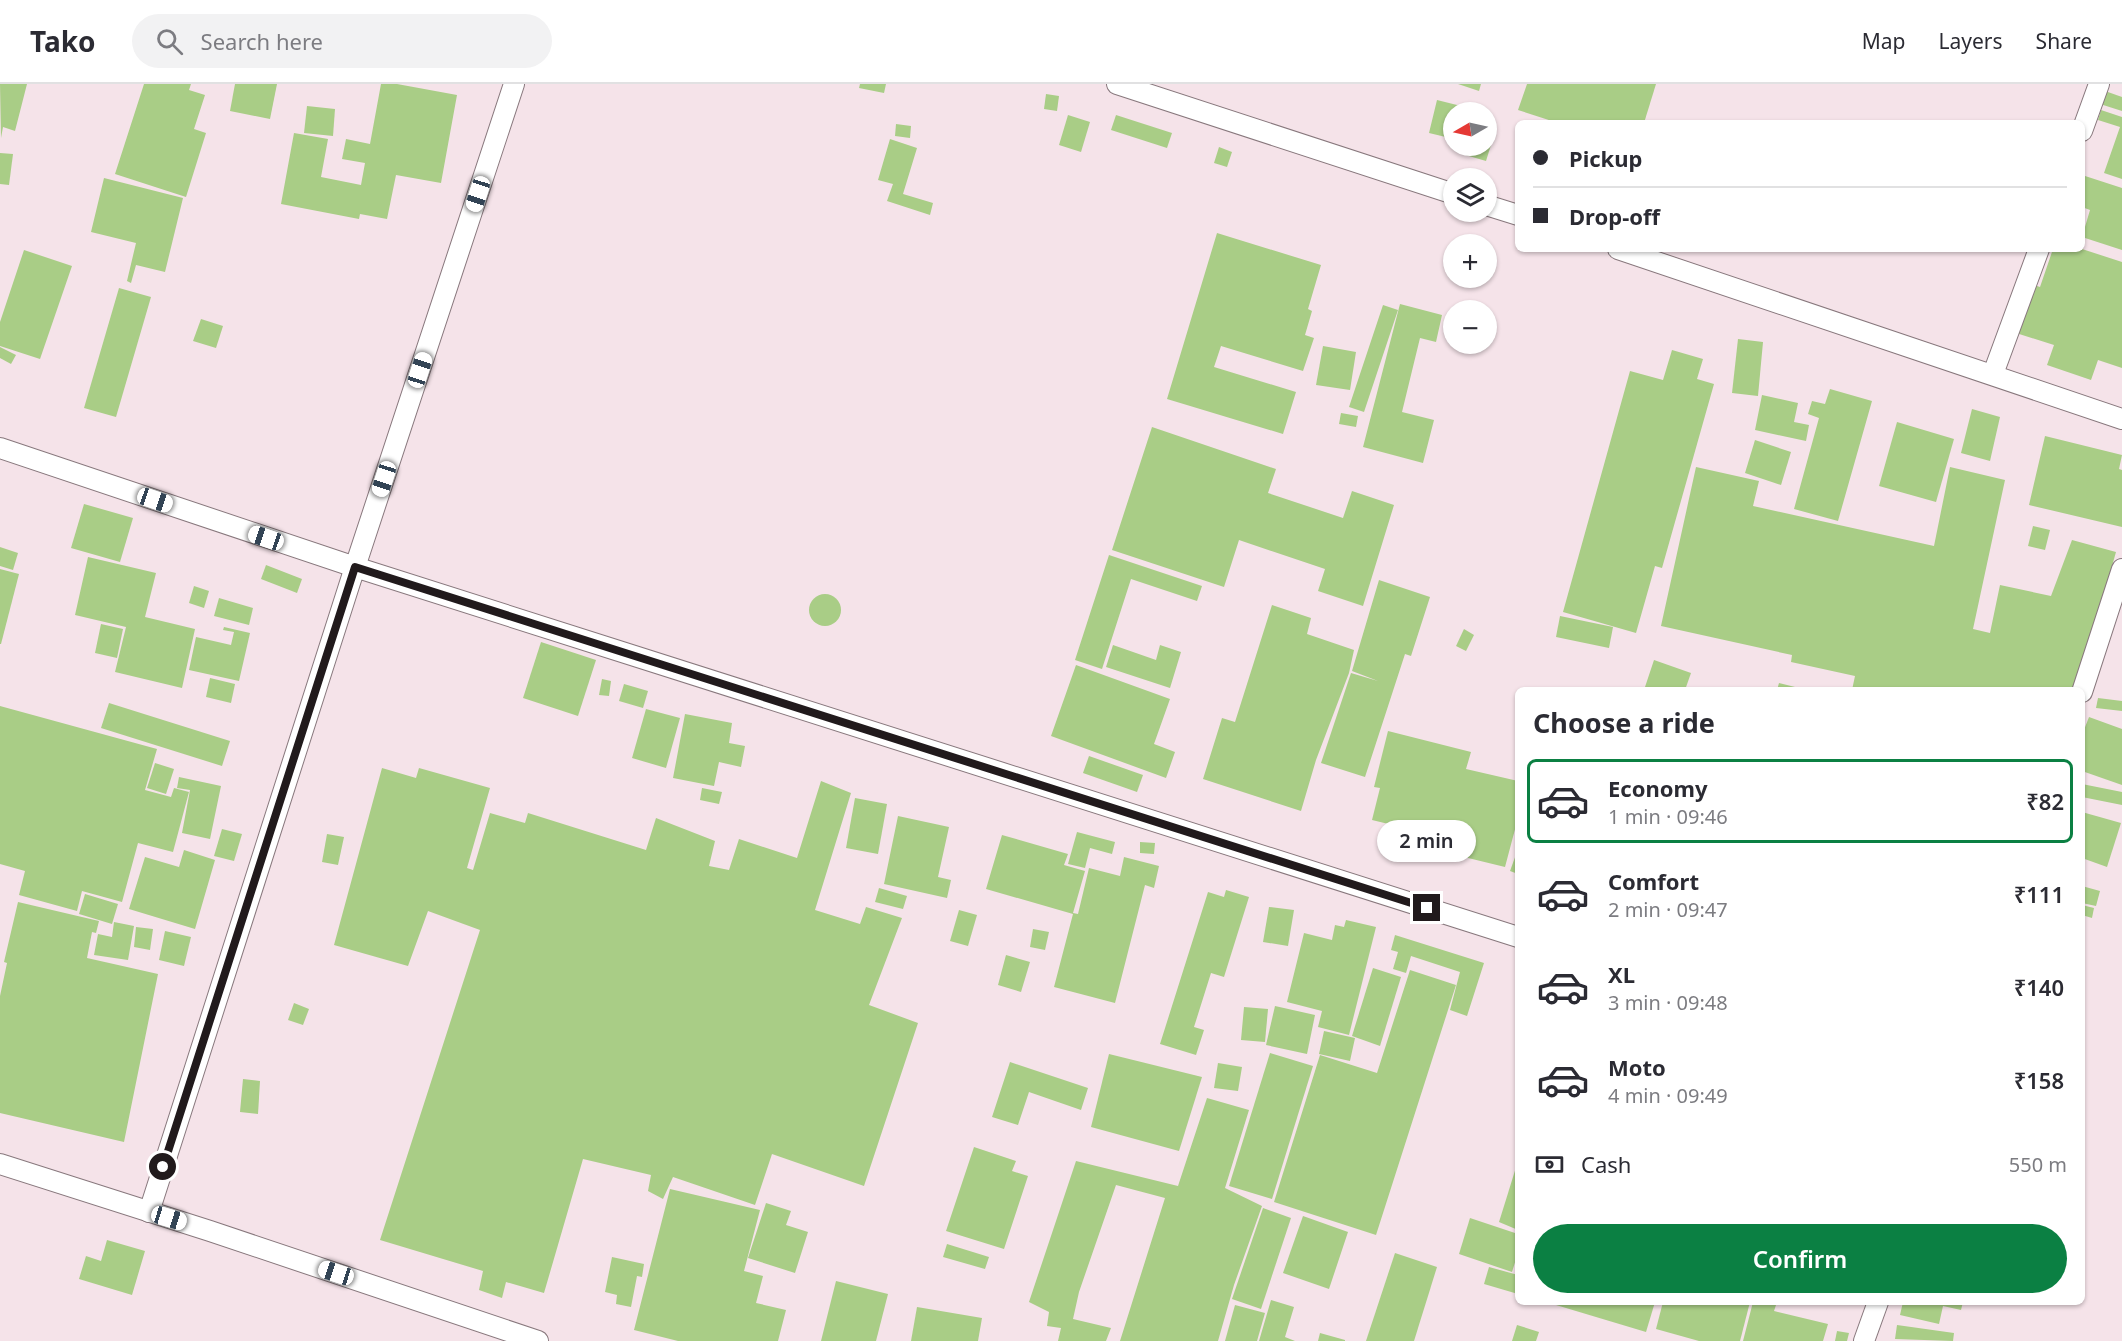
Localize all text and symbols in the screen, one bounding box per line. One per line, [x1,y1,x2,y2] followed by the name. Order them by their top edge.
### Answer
[132,14,552,68] search box
[30,22,96,60] text: Tako
[153,25,186,58] icon: search
[201,26,323,56] text: Search here
[1862,27,1906,55] text: Map
[1939,27,2003,55] text: Layers
[2036,27,2092,55] text: Share
[1443,102,1497,156] north arrow
[1443,102,1497,354] map controls
[1569,143,1642,173] text: Pickup
[1443,168,1497,222] button: layers
[464,174,492,214] car
[1569,201,1660,231] text: Drop-off
[1443,234,1497,288] button: +
[1443,300,1497,354] button: −
[406,350,434,390] car
[370,459,398,499] car
[135,486,175,514] car
[246,524,286,552] car
[1533,704,1715,741] text: Choose a ride
[1608,773,1707,803] text: Economy
[1536,774,1590,828] icon: car
[2026,786,2064,816] text: ₹82
[1608,803,1728,830] text: 1 min · 09:46
[1378,821,1476,863] callout: 2 min
[1399,827,1454,854] text: 2 min
[1608,866,1699,896] text: Comfort
[1536,867,1590,921] icon: car
[2014,879,2064,909] text: ₹111
[1413,894,1440,921] route end
[1608,896,1728,923] text: 2 min · 09:47
[1608,959,1635,989] text: XL
[1536,960,1590,1014] icon: car
[2014,972,2064,1002] text: ₹140
[1608,989,1728,1016] text: 3 min · 09:48
[1608,1052,1666,1082] text: Moto
[1536,1053,1590,1107] icon: car
[2014,1065,2064,1095] text: ₹158
[1608,1082,1728,1109] text: 4 min · 09:49
[1533,1148,1566,1181] icon: cash
[1581,1149,1631,1179] text: Cash
[2009,1151,2067,1178] text: 550 m
[149,1153,176,1180] route start
[149,1204,189,1232] car
[1533,1224,2067,1293] button: Confirm
[316,1259,356,1287] car

